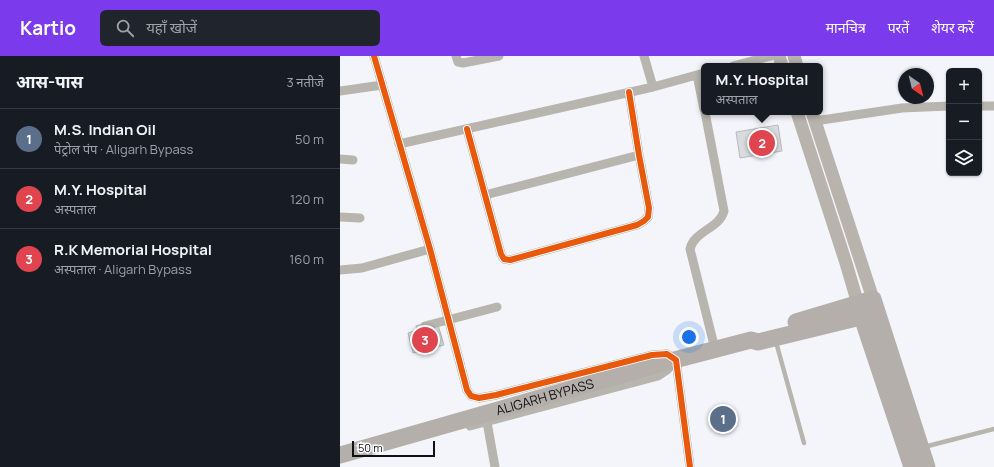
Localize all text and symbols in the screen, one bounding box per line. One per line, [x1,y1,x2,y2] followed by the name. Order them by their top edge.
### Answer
[100,10,380,46] search box
[20,15,76,41] text: Kartio
[114,17,136,39] icon: search
[146,17,197,38] text: यहाँ खोजें
[826,18,866,37] text: मानचित्र
[888,18,909,37] text: परतें
[931,18,974,37] text: शेयर करें
[701,63,823,115] popup
[898,68,934,104] north arrow
[946,68,982,176] map controls
[946,68,982,104] button: +
[716,69,808,90] text: M.Y. Hospital
[16,70,83,93] text: आस-पास
[287,73,324,91] text: 3 नतीजे
[716,90,758,108] text: अस्पताल
[946,104,982,140] button: −
[54,119,156,140] text: M.S. Indian Oil
[749,128,775,158] pin: 2
[26,130,32,148] text: 1
[295,130,324,148] text: 50 m
[54,140,193,158] text: पेट्रोल पंप · Aligarh Bypass
[946,140,982,176] button: layers
[54,179,147,200] text: M.Y. Hospital
[25,190,33,208] text: 2
[290,190,324,208] text: 120 m
[54,200,96,218] text: अस्पताल
[54,239,212,260] text: R.K Memorial Hospital
[25,250,33,268] text: 3
[289,250,324,268] text: 160 m
[54,260,192,278] text: अस्पताल · Aligarh Bypass
[412,325,438,355] pin: 3
[679,327,699,347] your location
[494,374,596,419] street label: ALIGARH BYPASS
[710,404,736,434] pin: 1
[352,439,435,458] scale bar
[358,440,383,455] text: 50 m

